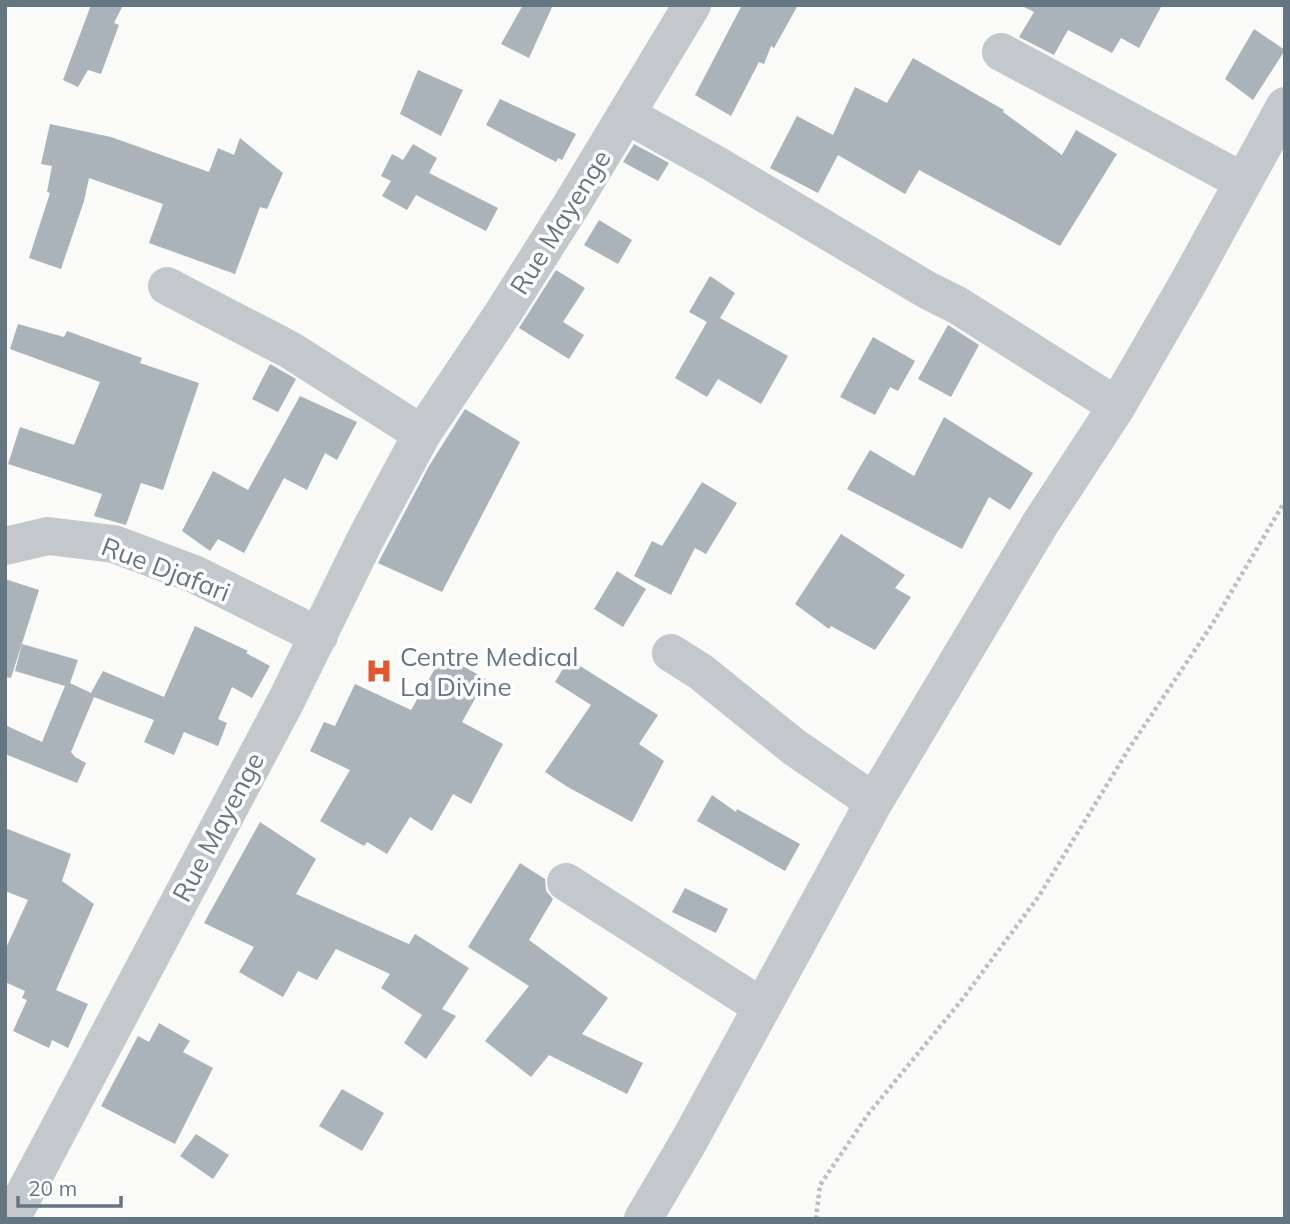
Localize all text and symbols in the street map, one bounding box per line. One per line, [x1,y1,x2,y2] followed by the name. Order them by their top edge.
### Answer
[502,143,618,301] street label: Rue Mayenge
[97,529,235,609] street label: Rue Djafari
[400,640,578,703] place label: Centre Medical La Divine
[364,656,394,686] hospital icon: Centre Medical La Divine
[165,747,271,907] street label: Rue Mayenge
[18,1164,121,1208] scale bar
[28,1175,77,1201] text: 20 m

